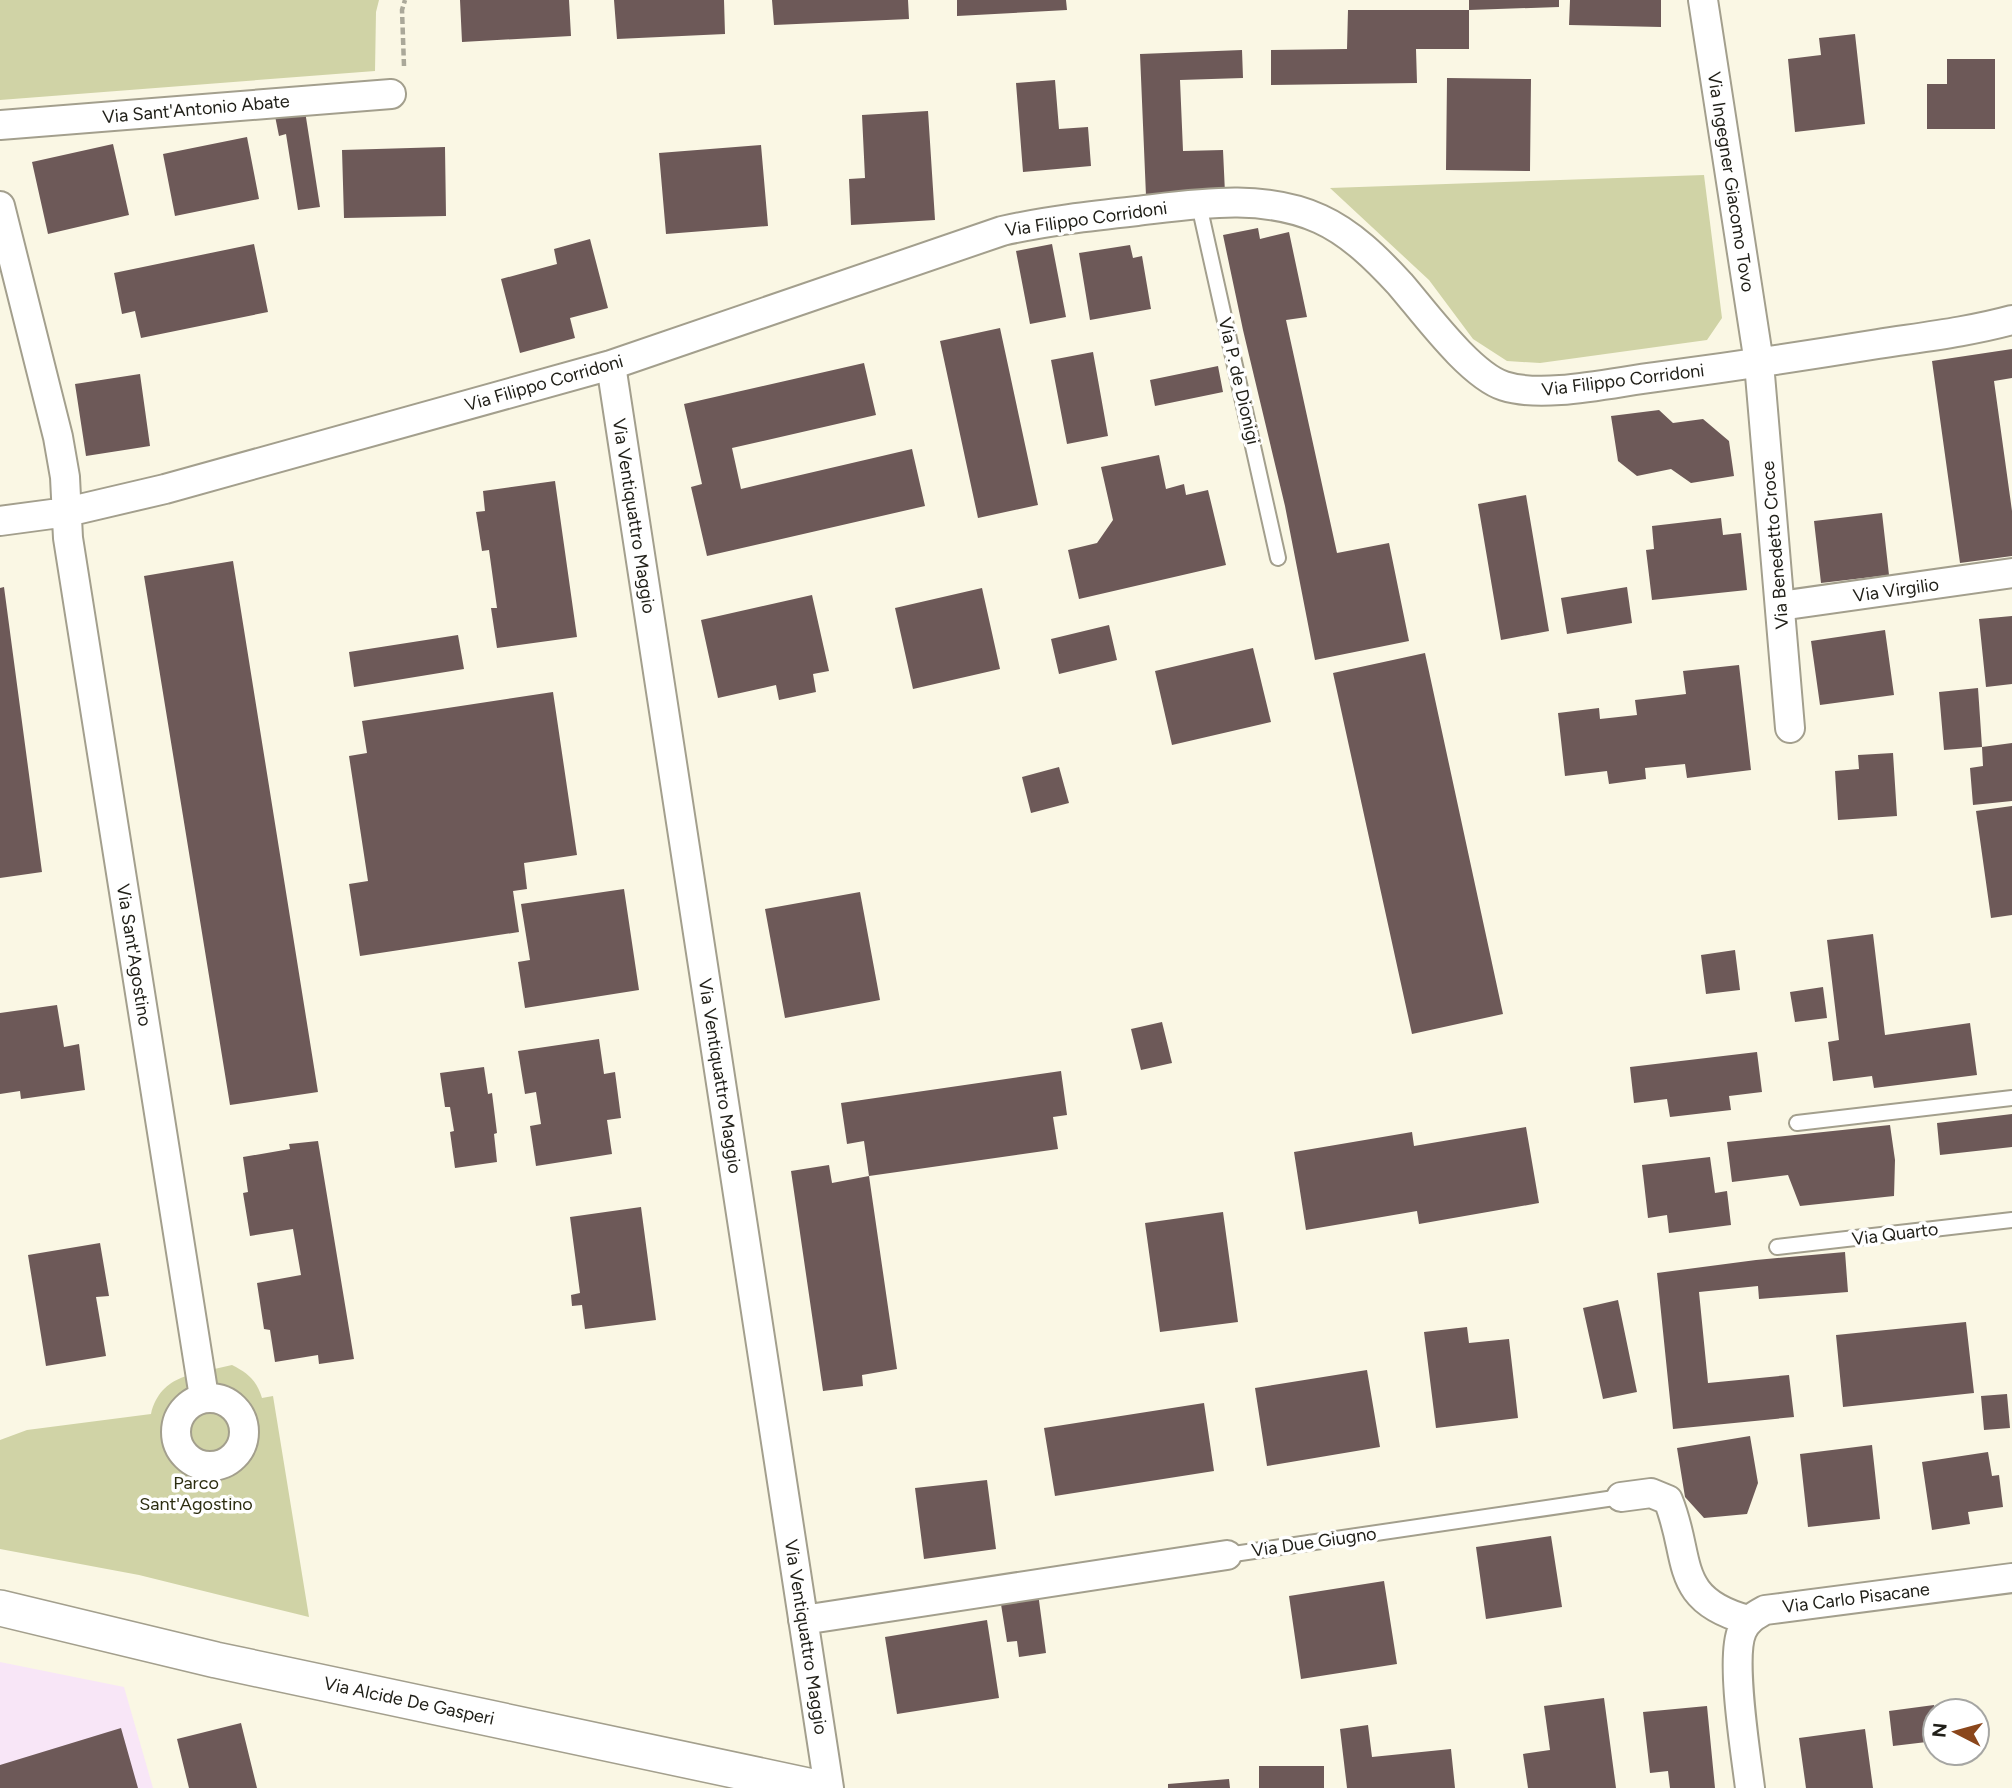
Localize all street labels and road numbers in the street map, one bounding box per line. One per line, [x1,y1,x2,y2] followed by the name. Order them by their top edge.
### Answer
[1703,70,1759,294] street label: Via Ingegner Giacomo Tovo
[101,90,291,128] street label: Via Sant'Antonio Abate
[1004,197,1168,241] street label: Via Filippo Corridoni
[1214,315,1264,447] street label: Via P. de Dionigi
[462,350,626,416] street label: Via Filippo Corridoni
[1541,359,1705,401] street label: Via Filippo Corridoni
[608,417,660,615] street label: Via Ventiquattro Maggio
[1757,460,1793,630] street label: Via Benedetto Croce
[1852,573,1940,607] street label: Via Virgilio
[112,882,156,1028] street label: Via Sant'Agostino
[694,977,746,1175] street label: Via Ventiquattro Maggio
[1851,1218,1939,1250] street label: Via Quarto
[1250,1522,1378,1562] street label: Via Due Giugno
[780,1538,832,1736] street label: Via Ventiquattro Maggio
[1781,1578,1931,1618] street label: Via Carlo Pisacane
[322,1672,496,1730] street label: Via Alcide De Gasperi

